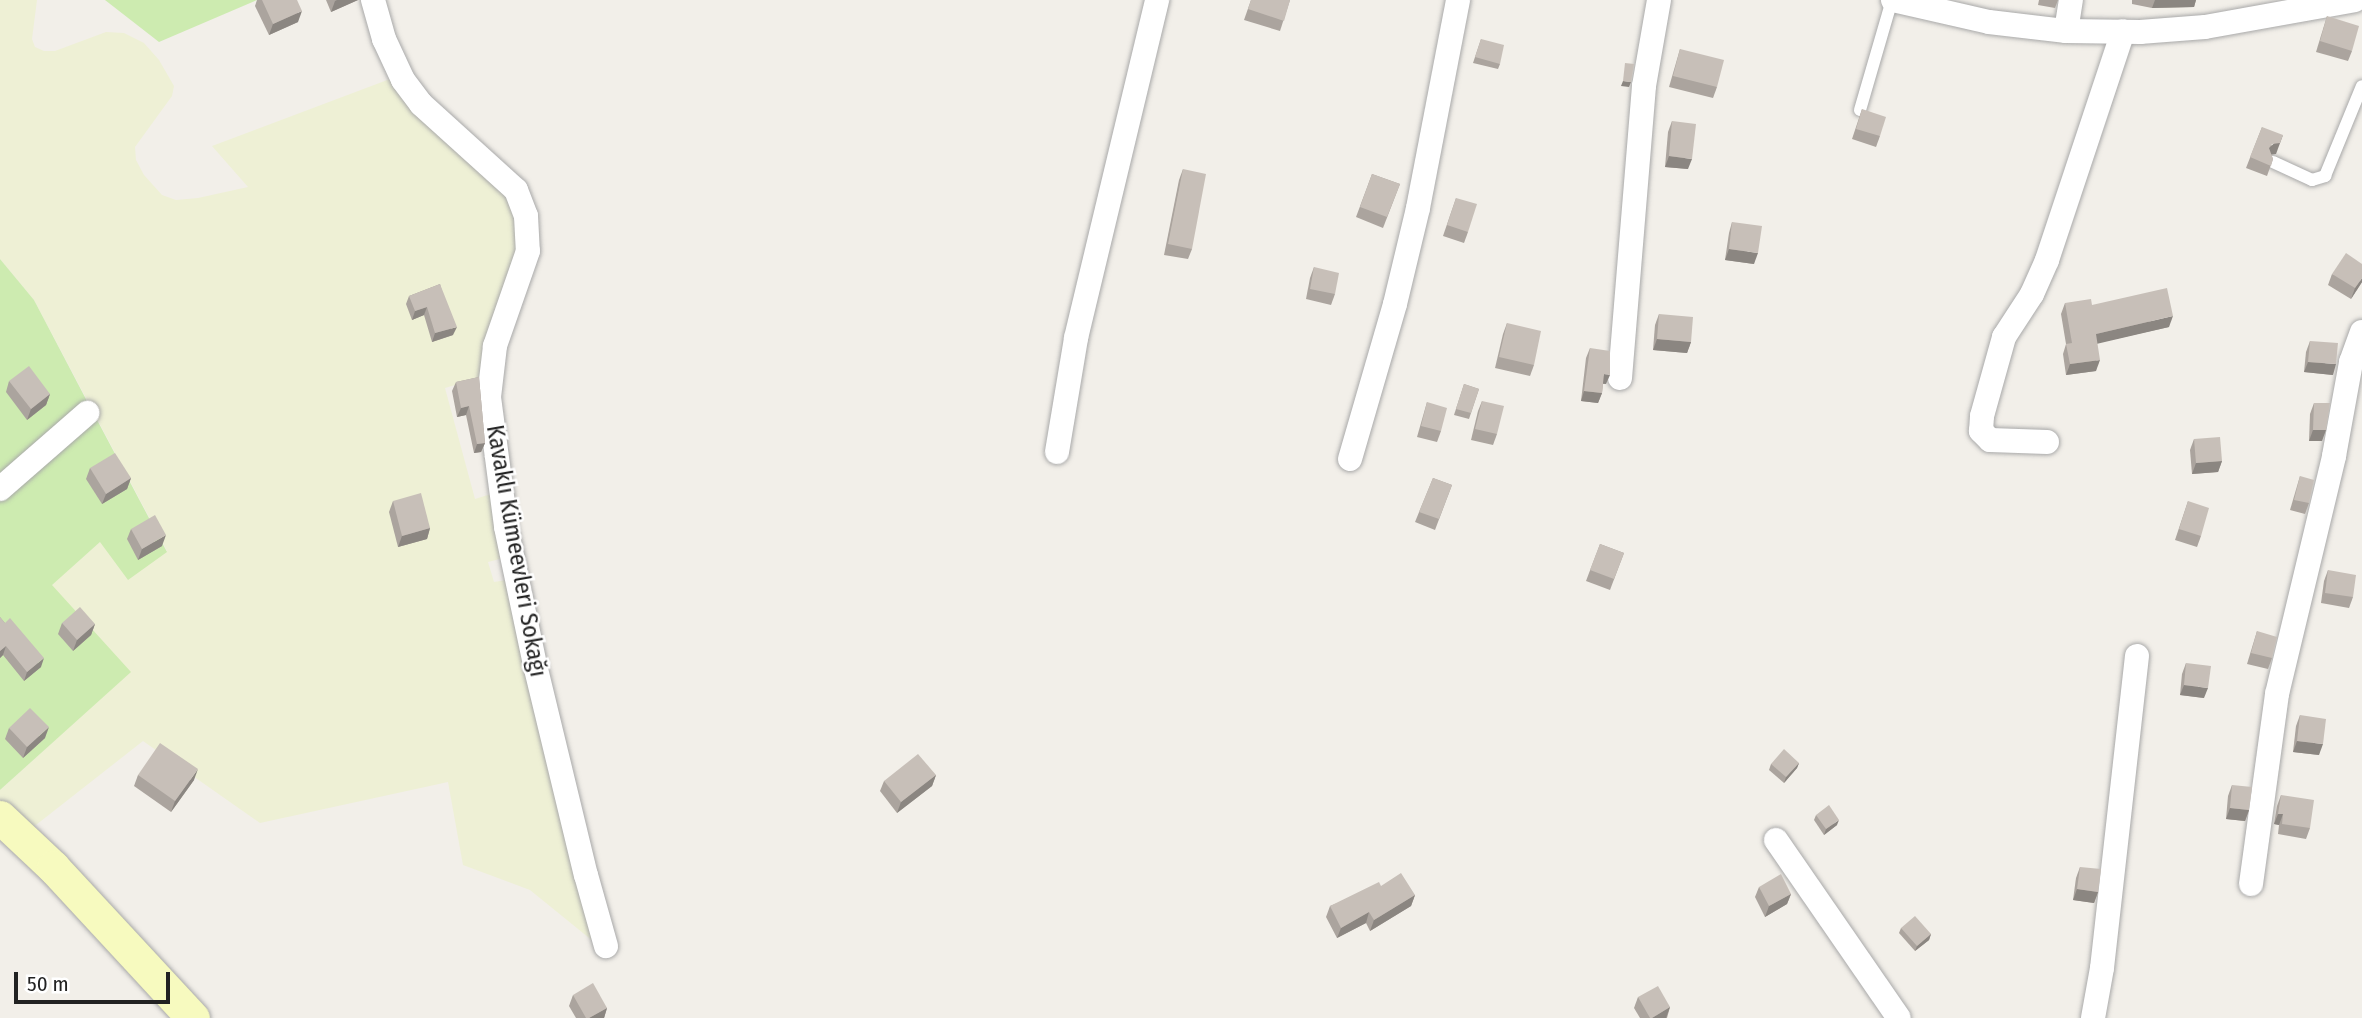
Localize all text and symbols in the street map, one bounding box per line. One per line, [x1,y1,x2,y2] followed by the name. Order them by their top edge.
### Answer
[480,423,552,679] street label: Kavaklı Kümeevleri Sokağı
[18,958,173,1002] scale bar
[27,971,69,997] text: 50 m

